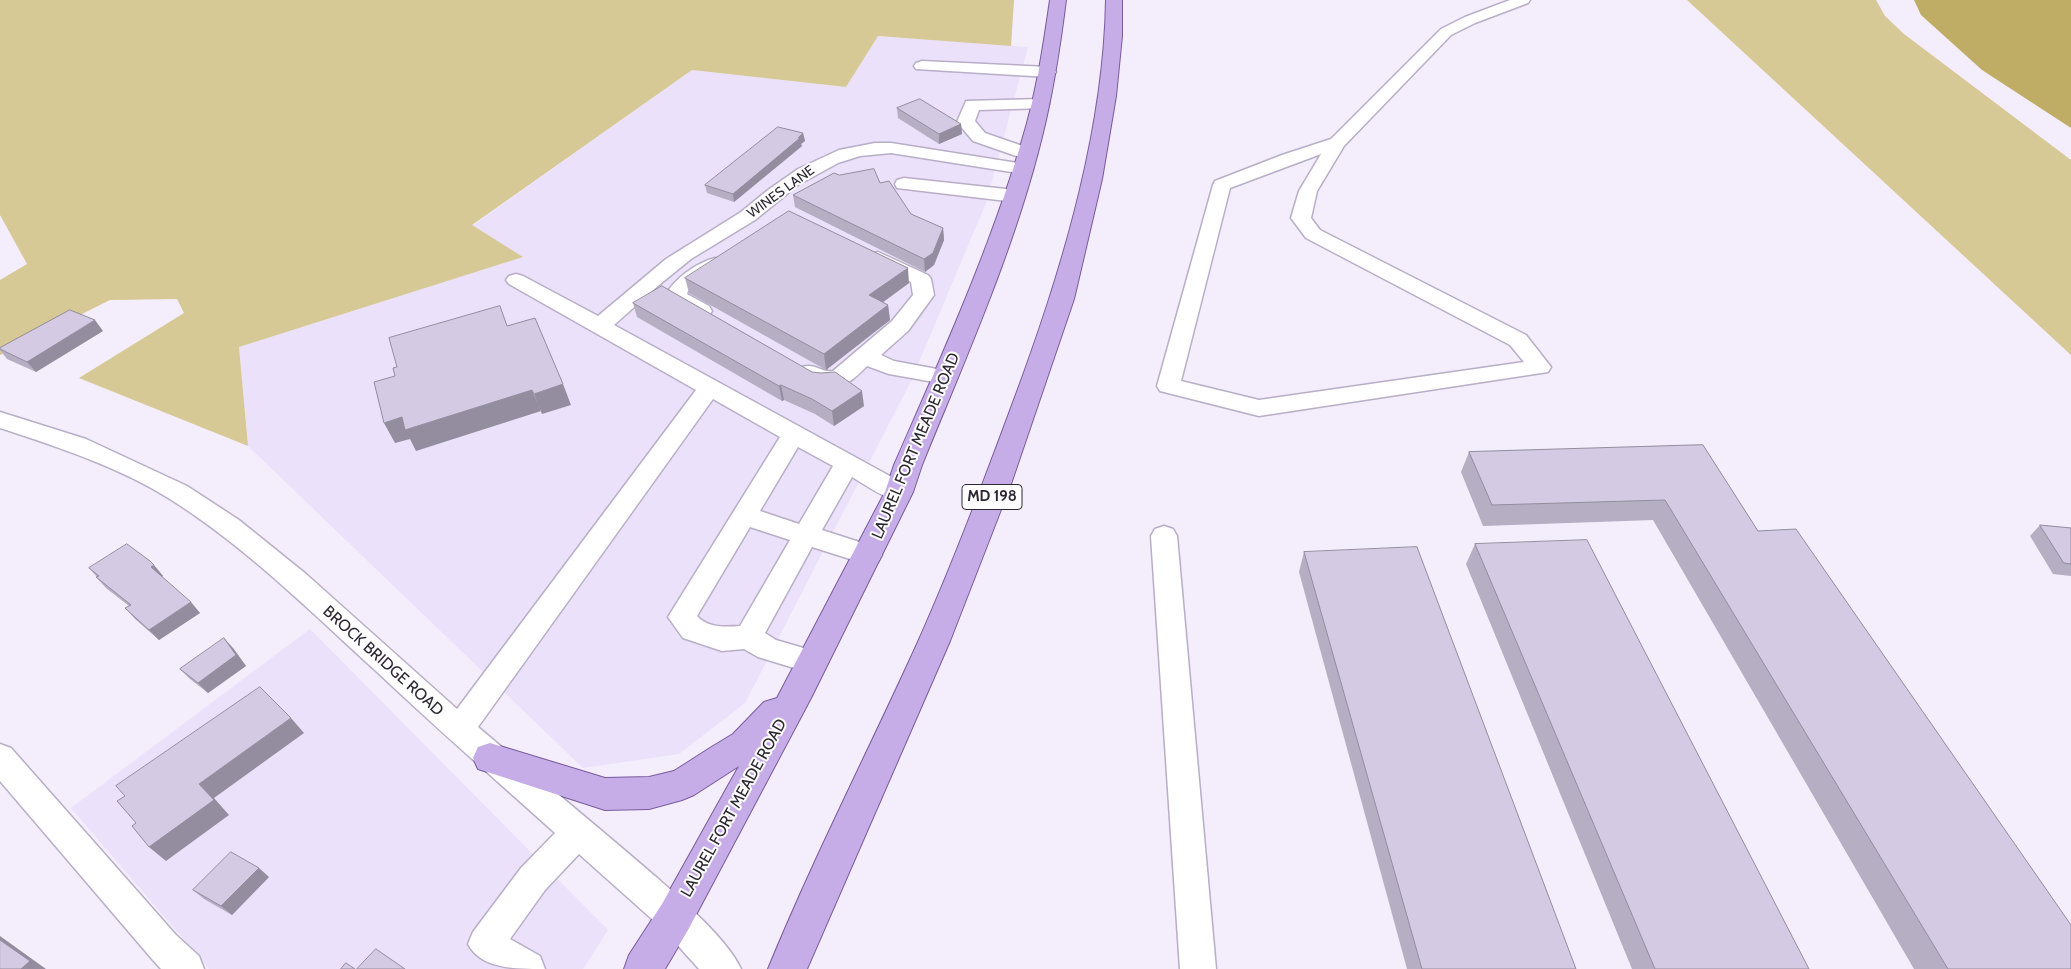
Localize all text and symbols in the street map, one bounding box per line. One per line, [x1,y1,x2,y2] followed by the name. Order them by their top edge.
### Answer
[744,162,818,222] street label: WINES LANE
[868,350,964,542] street label: LAUREL FORT MEADE ROAD
[962,484,1022,510] road number: MD 198
[319,602,447,720] street label: BROCK BRIDGE ROAD
[677,716,791,900] street label: LAUREL FORT MEADE ROAD

